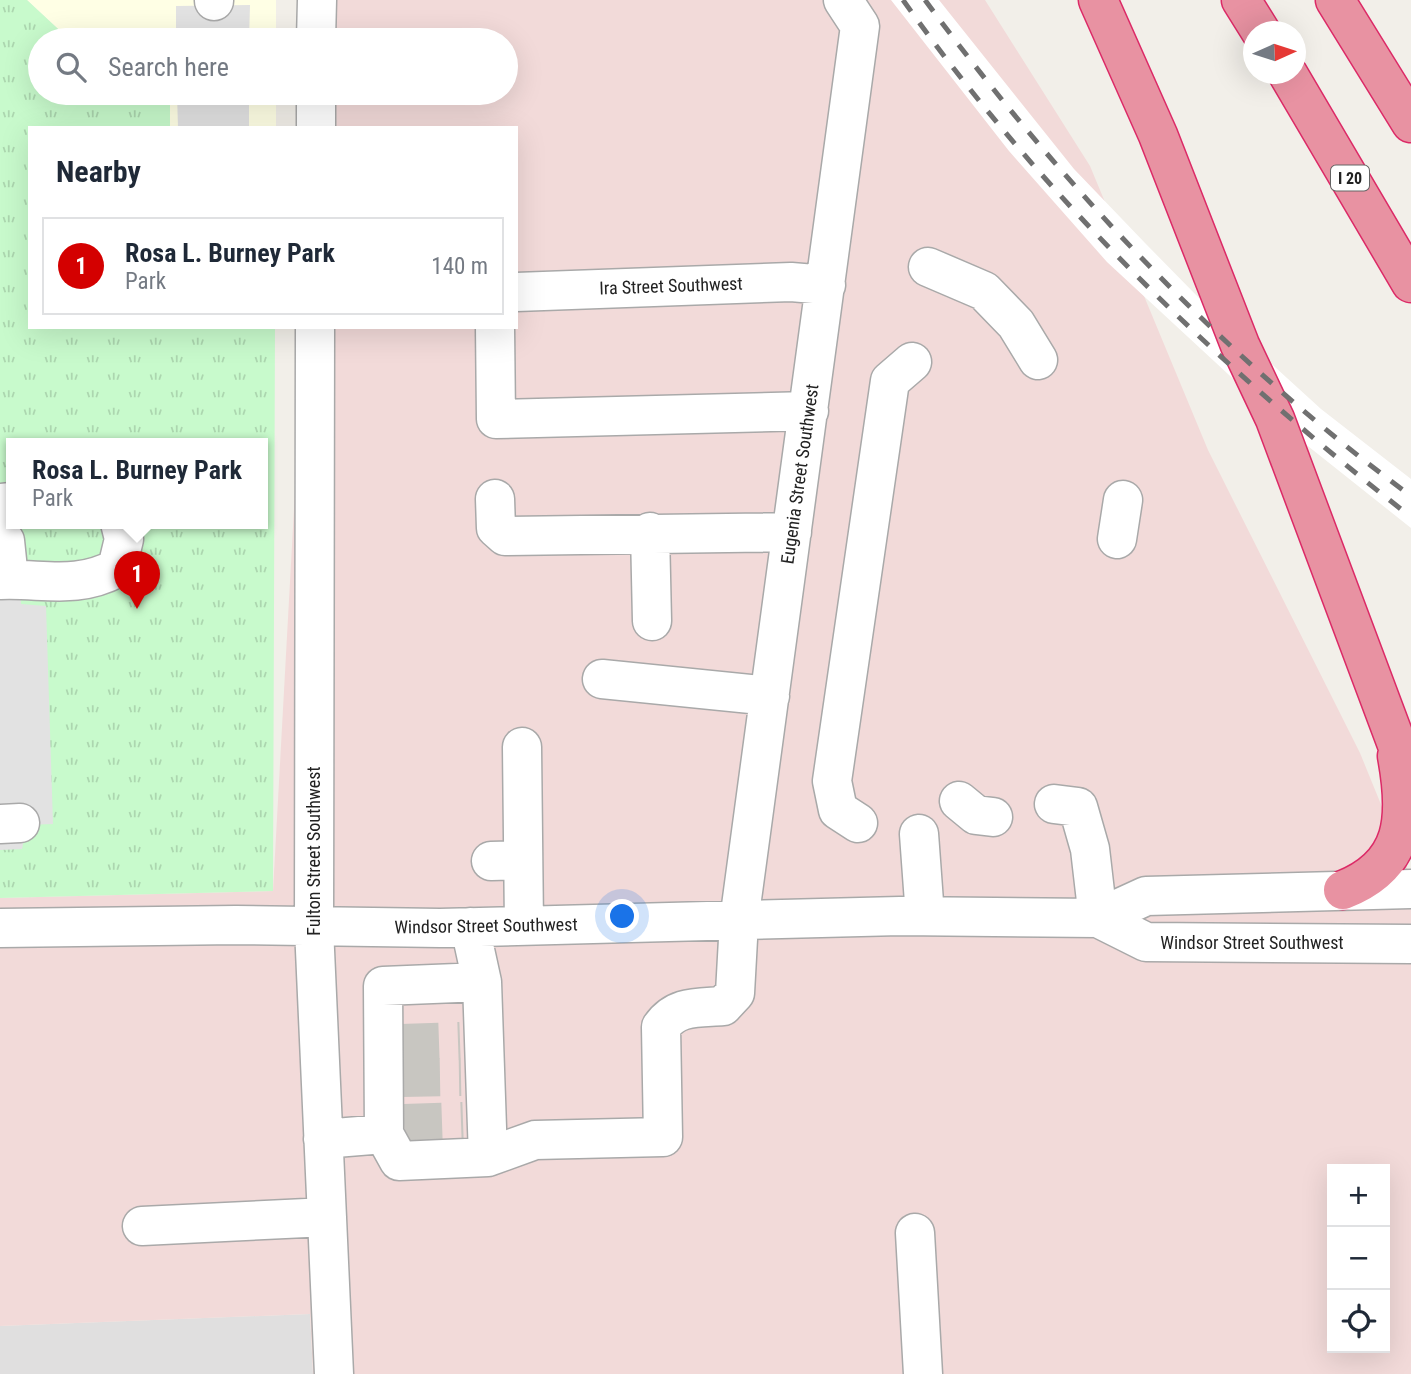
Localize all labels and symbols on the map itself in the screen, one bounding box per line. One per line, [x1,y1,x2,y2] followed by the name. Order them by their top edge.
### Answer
[1243,21,1306,84] north arrow
[1331,166,1369,190] road number: I 20
[599,273,743,298] street label: Ira Street Southwest
[776,383,823,565] street label: Eugenia Street Southwest
[114,551,160,609] pin: 1
[303,766,324,936] street label: Fulton Street Southwest
[605,899,639,933] your location
[394,913,578,938] street label: Windsor Street Southwest
[1160,932,1344,953] street label: Windsor Street Southwest

